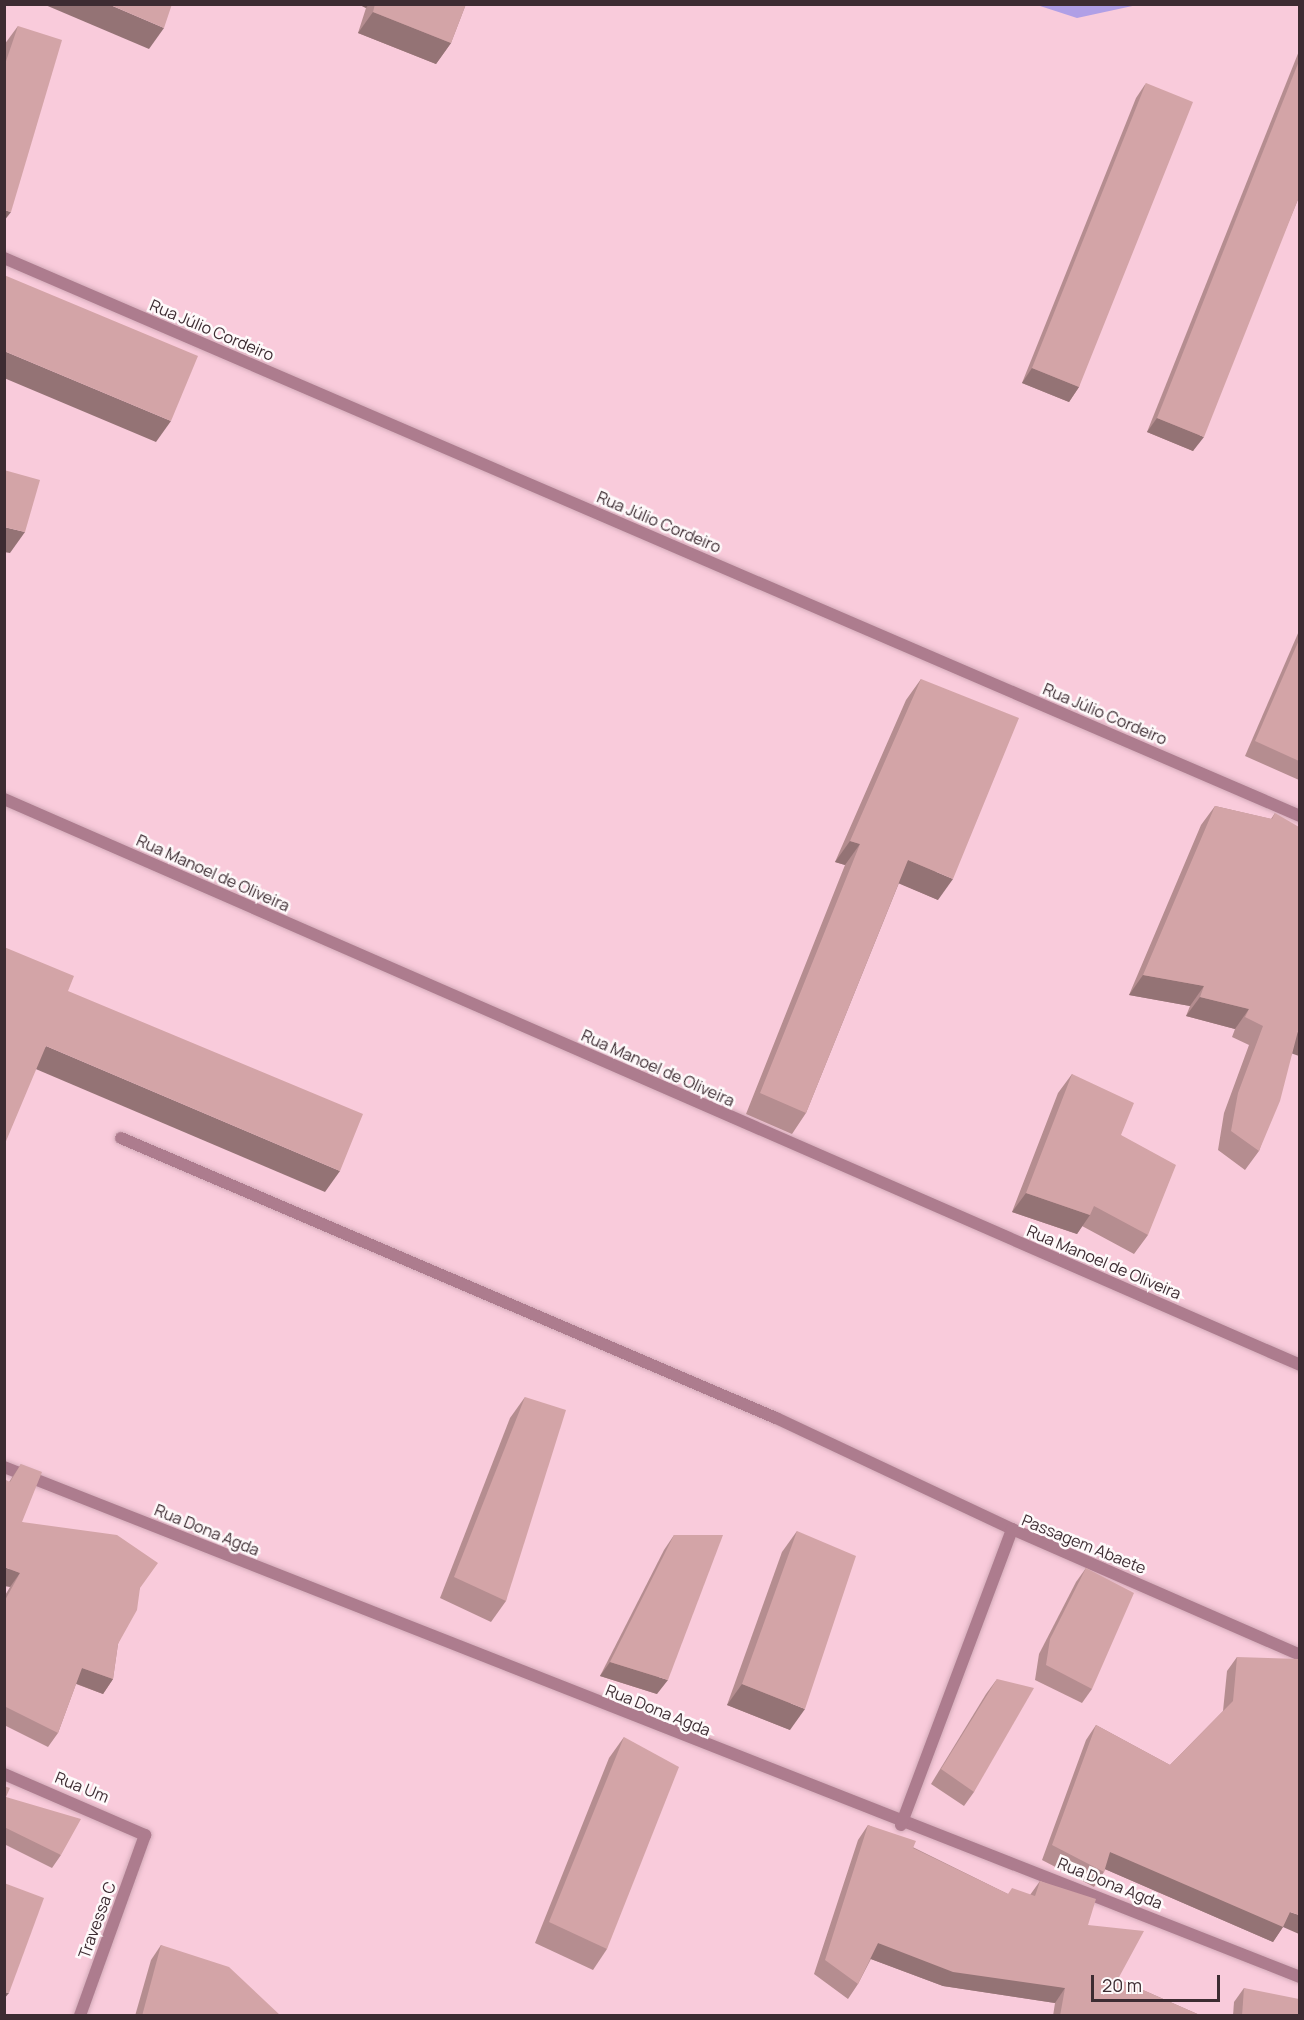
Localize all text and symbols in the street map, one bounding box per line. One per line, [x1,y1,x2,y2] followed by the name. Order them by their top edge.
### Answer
[147,295,277,365] street label: Rua Júlio Cordeiro
[594,487,724,557] street label: Rua Júlio Cordeiro
[1040,679,1170,749] street label: Rua Júlio Cordeiro
[133,831,293,915] street label: Rua Manoel de Oliveira
[578,1026,738,1110] street label: Rua Manoel de Oliveira
[1024,1221,1184,1303] street label: Rua Manoel de Oliveira
[152,1500,262,1560] street label: Rua Dona Agda
[1019,1510,1149,1578] street label: Passagem Abaete
[603,1680,713,1740] street label: Rua Dona Agda
[52,1768,112,1806] street label: Rua Um
[1055,1853,1165,1913] street label: Rua Dona Agda
[74,1879,120,1961] street label: Travessa C
[1094,1963,1223,2001] scale bar
[1102,1973,1142,1997] text: 20 m

